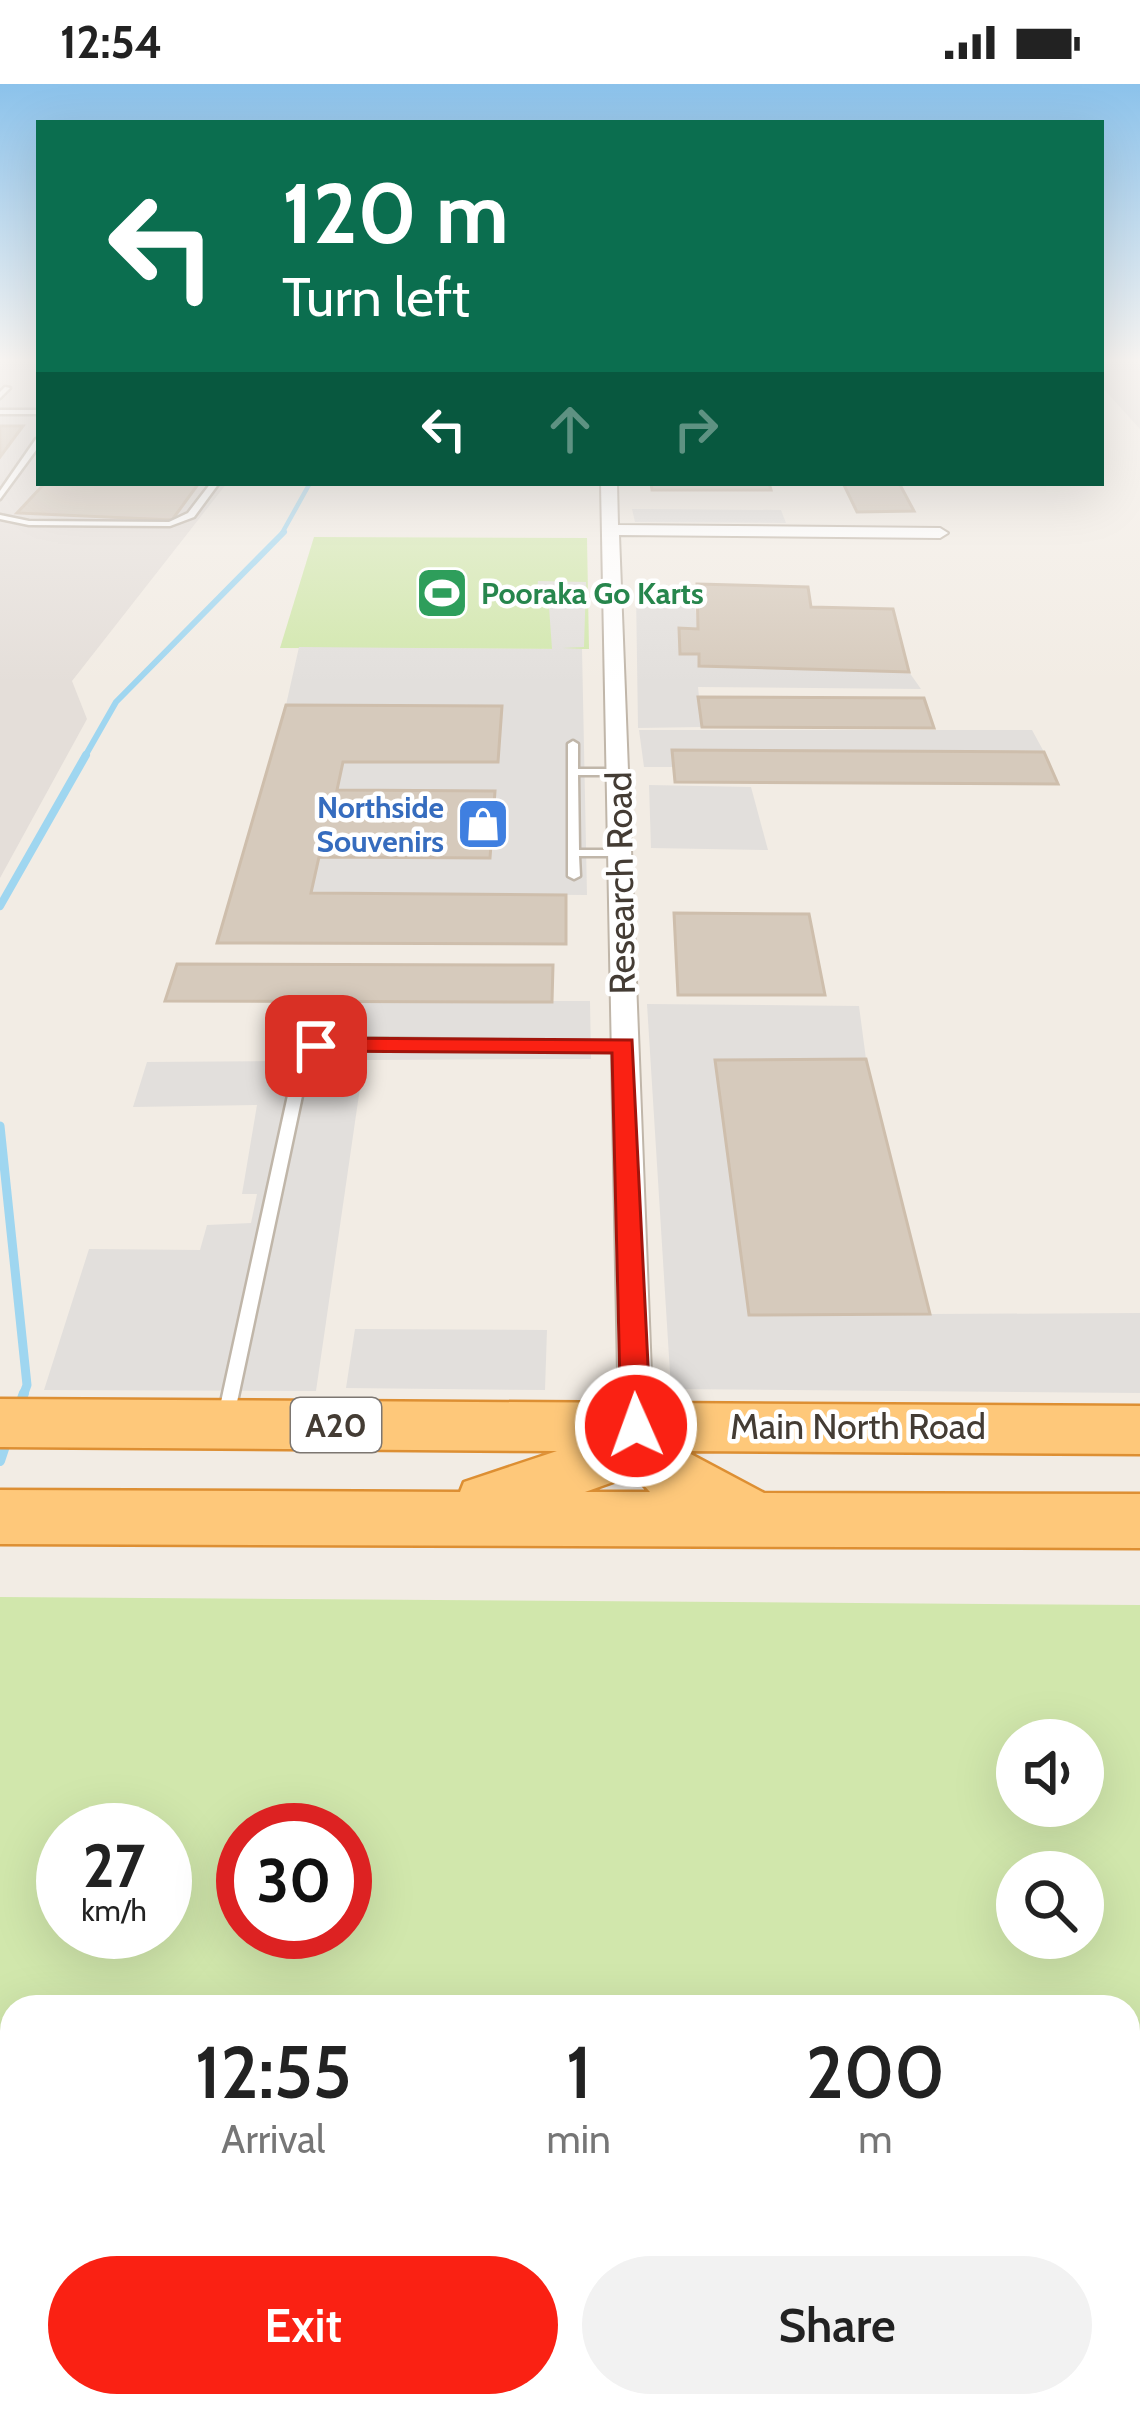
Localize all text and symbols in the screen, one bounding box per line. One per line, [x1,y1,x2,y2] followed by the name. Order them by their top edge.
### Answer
[60,15,163,69] text: 12:54
[282,162,509,264] text: 120 m
[84,168,240,324] icon: left
[282,264,470,330] text: Turn left
[411,396,477,462] icon: left
[537,396,603,462] icon: ahead
[663,396,729,462] icon: right
[414,565,470,621] sports icon: Pooraka Go Karts
[481,575,704,612] place label: Pooraka Go Karts
[596,771,644,995] street label: Research Road
[317,789,444,860] place label: Northside Souvenirs
[455,796,511,852] shop icon: Northside Souvenirs
[265,995,367,1097] pin
[283,1013,349,1079] icon: arrive
[573,1363,699,1489] position arrow
[291,1398,381,1452] road number: A20
[730,1404,986,1448] street label: Main North Road
[996,1719,1104,1959] map controls
[996,1719,1104,1827] button: sound
[216,1803,372,1959] speed limit sign: 30
[83,1829,145,1902] text: 27
[996,1851,1104,1959] button: search
[81,1892,147,1929] text: km/h
[195,2029,352,2116] text: 12:55
[566,2029,591,2116] text: 1
[806,2029,945,2116] text: 200
[221,2115,325,2163] text: Arrival
[547,2115,611,2163] text: min
[858,2115,893,2163] text: m
[48,2256,558,2394] button: Exit
[582,2256,1092,2394] button: Share

